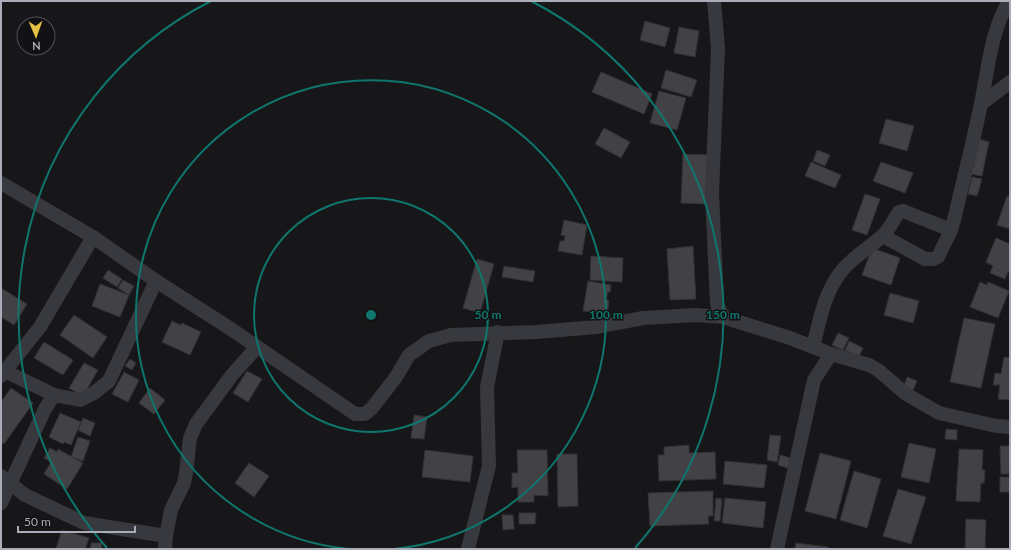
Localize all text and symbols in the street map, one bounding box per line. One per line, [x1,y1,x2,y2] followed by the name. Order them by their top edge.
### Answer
[16,16,56,56] north arrow
[32,40,41,53] text: N
[475,307,501,322] text: 50 m
[589,307,623,322] text: 100 m
[706,307,740,322] text: 150 m
[364,308,378,322] centre of rings
[18,508,135,534] scale bar
[24,514,51,529] text: 50 m

